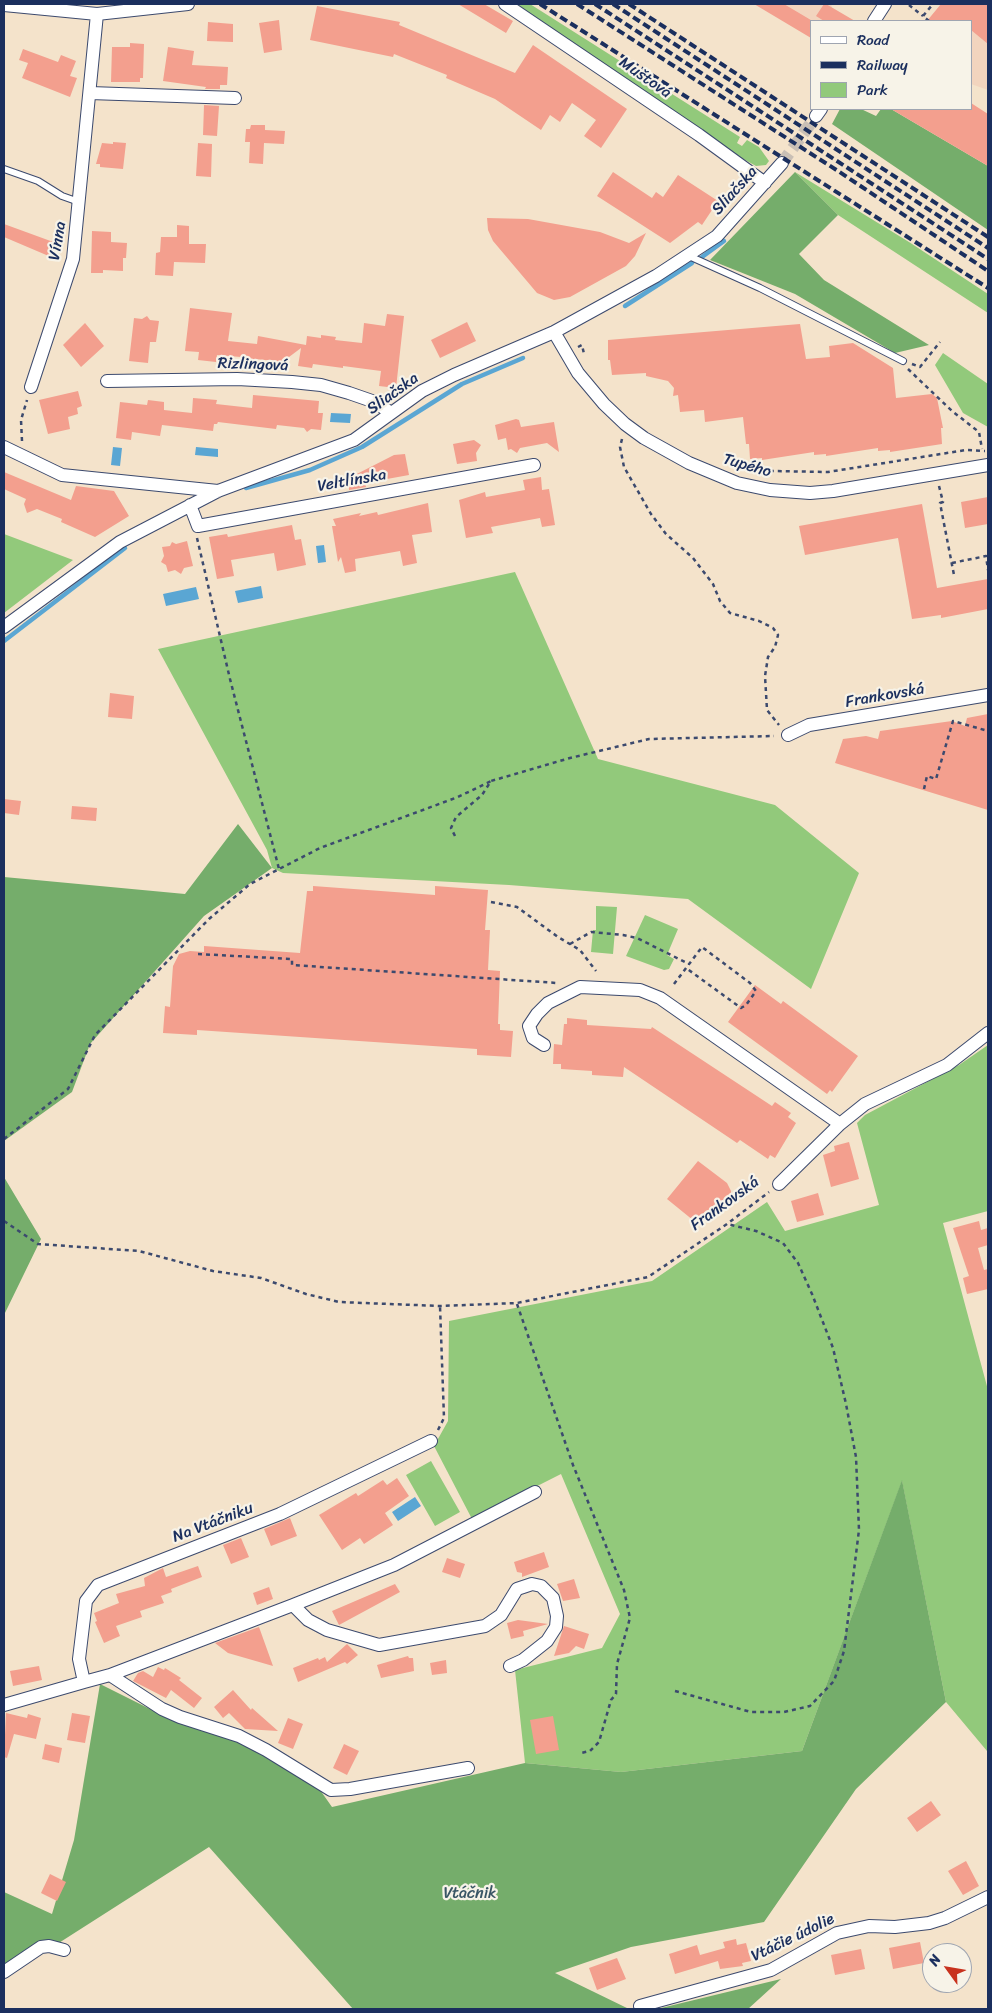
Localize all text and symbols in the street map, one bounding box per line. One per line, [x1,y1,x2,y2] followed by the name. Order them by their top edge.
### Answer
[810,20,972,110] legend
[857,27,889,53] text: Road
[857,52,908,78] text: Railway
[615,53,675,103] street label: Muštová
[857,77,888,103] text: Park
[708,163,762,219] street label: Sliačska
[45,220,71,262] street label: Vínna
[217,354,289,376] street label: Rizlingová
[364,369,422,419] street label: Sliačska
[721,450,773,482] street label: Tupého
[316,466,388,496] street label: Veltlínska
[844,680,926,712] street label: Frankovská
[687,1173,763,1235] street label: Frankovská
[170,1499,256,1547] street label: Na Vtáčniku
[443,1884,497,1904] park label: Vtáčnik
[748,1910,838,1966] street label: Vtáčie údolie
[922,1943,972,1993] north arrow
[922,1950,948,1971] text: N

